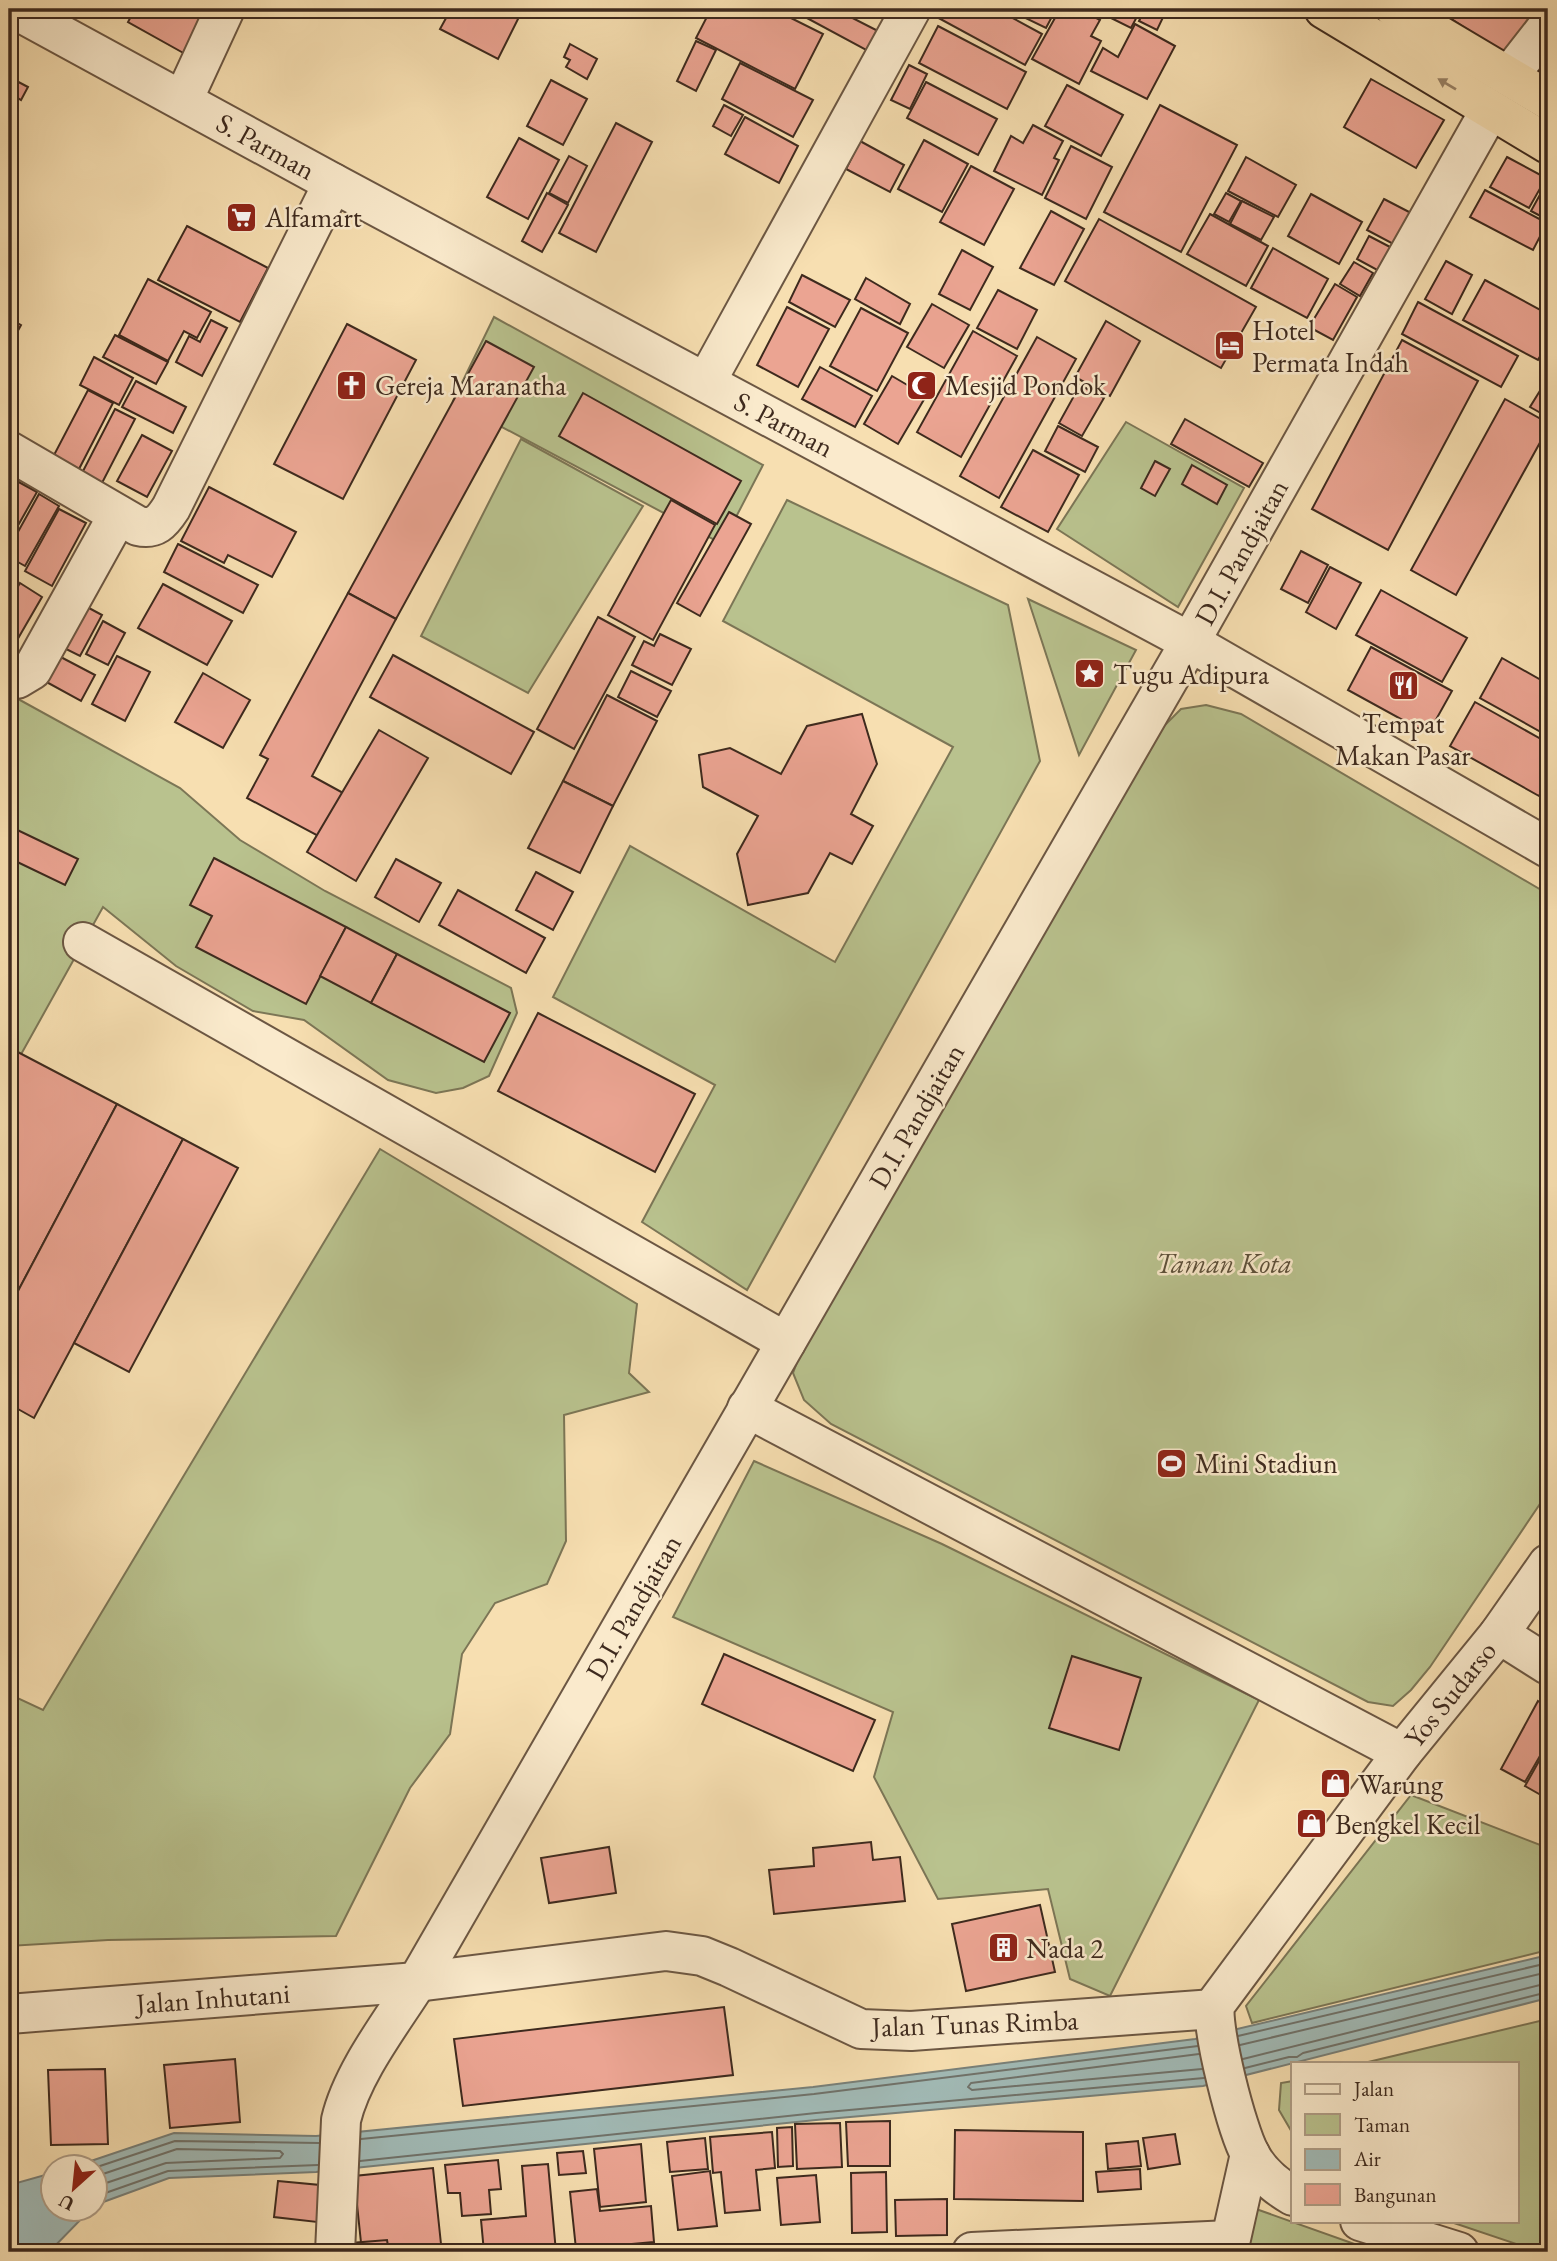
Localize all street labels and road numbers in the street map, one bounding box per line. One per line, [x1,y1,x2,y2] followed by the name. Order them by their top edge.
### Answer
[210,104,322,188] street label: S. Parman
[728,383,840,465] street label: S. Parman
[1186,472,1296,631] street label: D.I. Pandjaitan
[860,1037,972,1195] street label: D.I. Pandjaitan
[577,1528,689,1686] street label: D.I. Pandjaitan
[1396,1633,1504,1755] street label: Yos Sudarso
[133,1975,291,2021] street label: Jalan Inhutani
[869,2001,1080,2045] street label: Jalan Tunas Rimba

